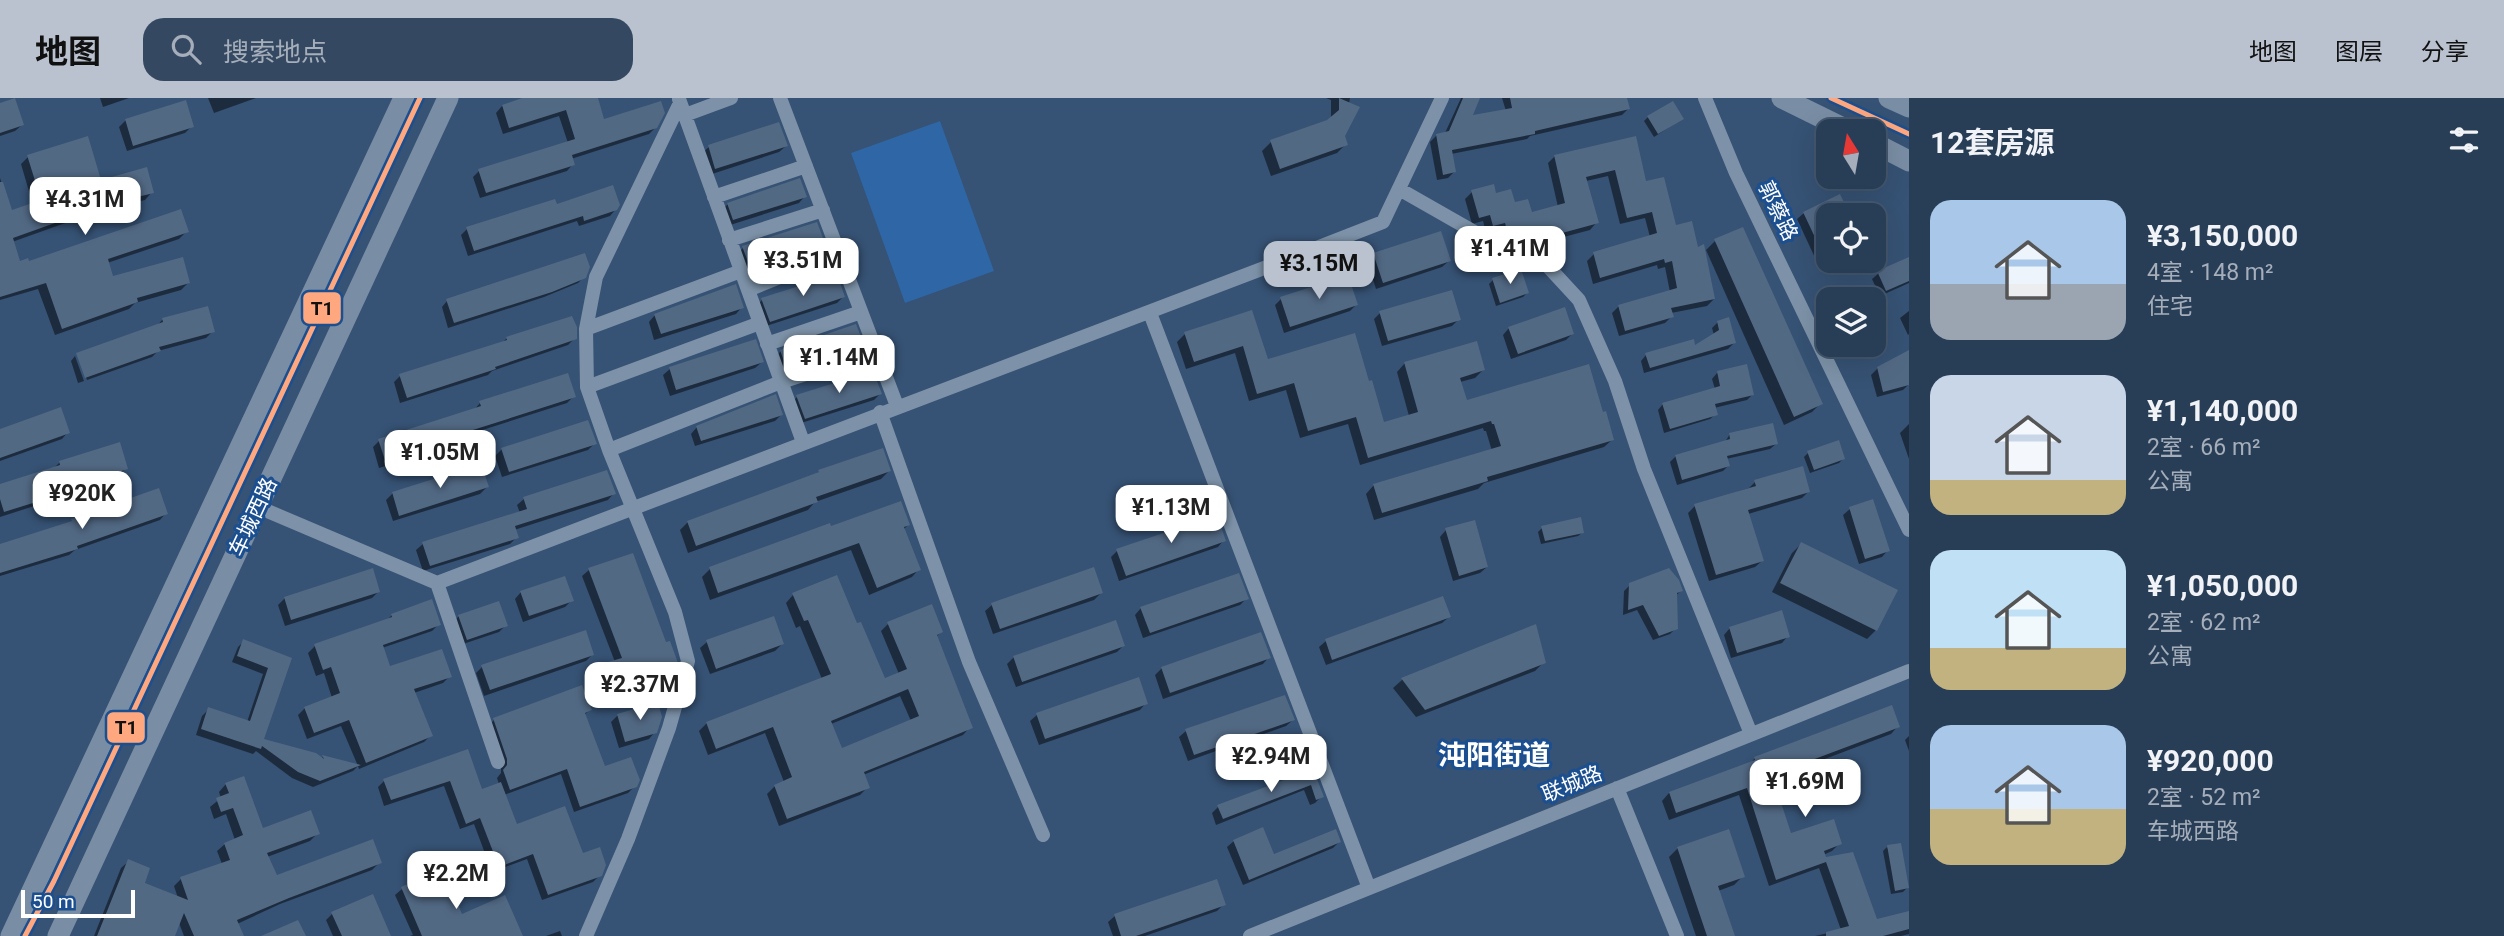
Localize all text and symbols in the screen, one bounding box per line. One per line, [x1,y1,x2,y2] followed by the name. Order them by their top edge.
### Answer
[143,18,633,81] search box
[167,30,205,68] icon: search
[35,32,101,71] text: 地图
[223,37,327,67] text: 搜索地点
[2249,38,2297,66] text: 地图
[2335,38,2383,66] text: 图层
[2421,38,2469,66] text: 分享
[1816,119,1886,189] north arrow
[1816,119,1886,357] map controls
[2445,121,2483,159] icon: filters
[1930,125,2054,160] text: 12套房源
[1753,177,1803,245] street label: 郭蔡路
[28,178,142,237] pin: ¥4.31M
[46,186,124,213] text: ¥4.31M
[1816,203,1886,273] button: locate
[2147,218,2298,253] text: ¥3,150,000
[1453,226,1567,286] pin: ¥1.41M
[1986,228,2070,312] icon: home
[1471,235,1549,262] text: ¥1.41M
[746,238,860,298] pin: ¥3.51M
[1262,242,1376,301] pin: ¥3.15M
[764,247,842,274] text: ¥3.51M
[1280,250,1358,277] text: ¥3.15M
[2147,259,2273,286] text: 4室 · 148 m²
[1816,287,1886,357] button: layers
[302,291,342,325] line badge: T1
[2147,293,2193,320] text: 住宅
[311,297,333,320] text: T1
[782,336,896,395] pin: ¥1.14M
[800,344,878,371] text: ¥1.14M
[2147,393,2298,428] text: ¥1,140,000
[1986,403,2070,487] icon: home
[383,430,497,490] pin: ¥1.05M
[2147,434,2261,461] text: 2室 · 66 m²
[401,439,479,466] text: ¥1.05M
[2147,468,2193,495] text: 公寓
[33,472,131,531] pin: ¥920K
[224,474,282,560] street label: 车城西路
[49,480,115,507] text: ¥920K
[1114,486,1228,545] pin: ¥1.13M
[1132,494,1210,521] text: ¥1.13M
[2147,568,2298,603] text: ¥1,050,000
[1986,578,2070,662] icon: home
[2147,609,2261,636] text: 2室 · 62 m²
[2147,643,2193,670] text: 公寓
[583,662,697,722] pin: ¥2.37M
[601,671,679,698] text: ¥2.37M
[106,711,146,744] line badge: T1
[115,716,137,739] text: T1
[1214,734,1328,794] pin: ¥2.94M
[1438,739,1550,772] district label: 沌阳街道
[1232,743,1310,770] text: ¥2.94M
[2147,743,2274,778] text: ¥920,000
[1986,753,2070,837] icon: home
[1748,760,1862,819] pin: ¥1.69M
[1538,761,1606,807] street label: 联城路
[1766,768,1844,795] text: ¥1.69M
[2147,784,2261,811] text: 2室 · 52 m²
[2147,818,2239,845] text: 车城西路
[407,852,505,911] pin: ¥2.2M
[423,860,489,887] text: ¥2.2M
[21,887,135,919] scale bar
[32,890,75,913] text: 50 m

